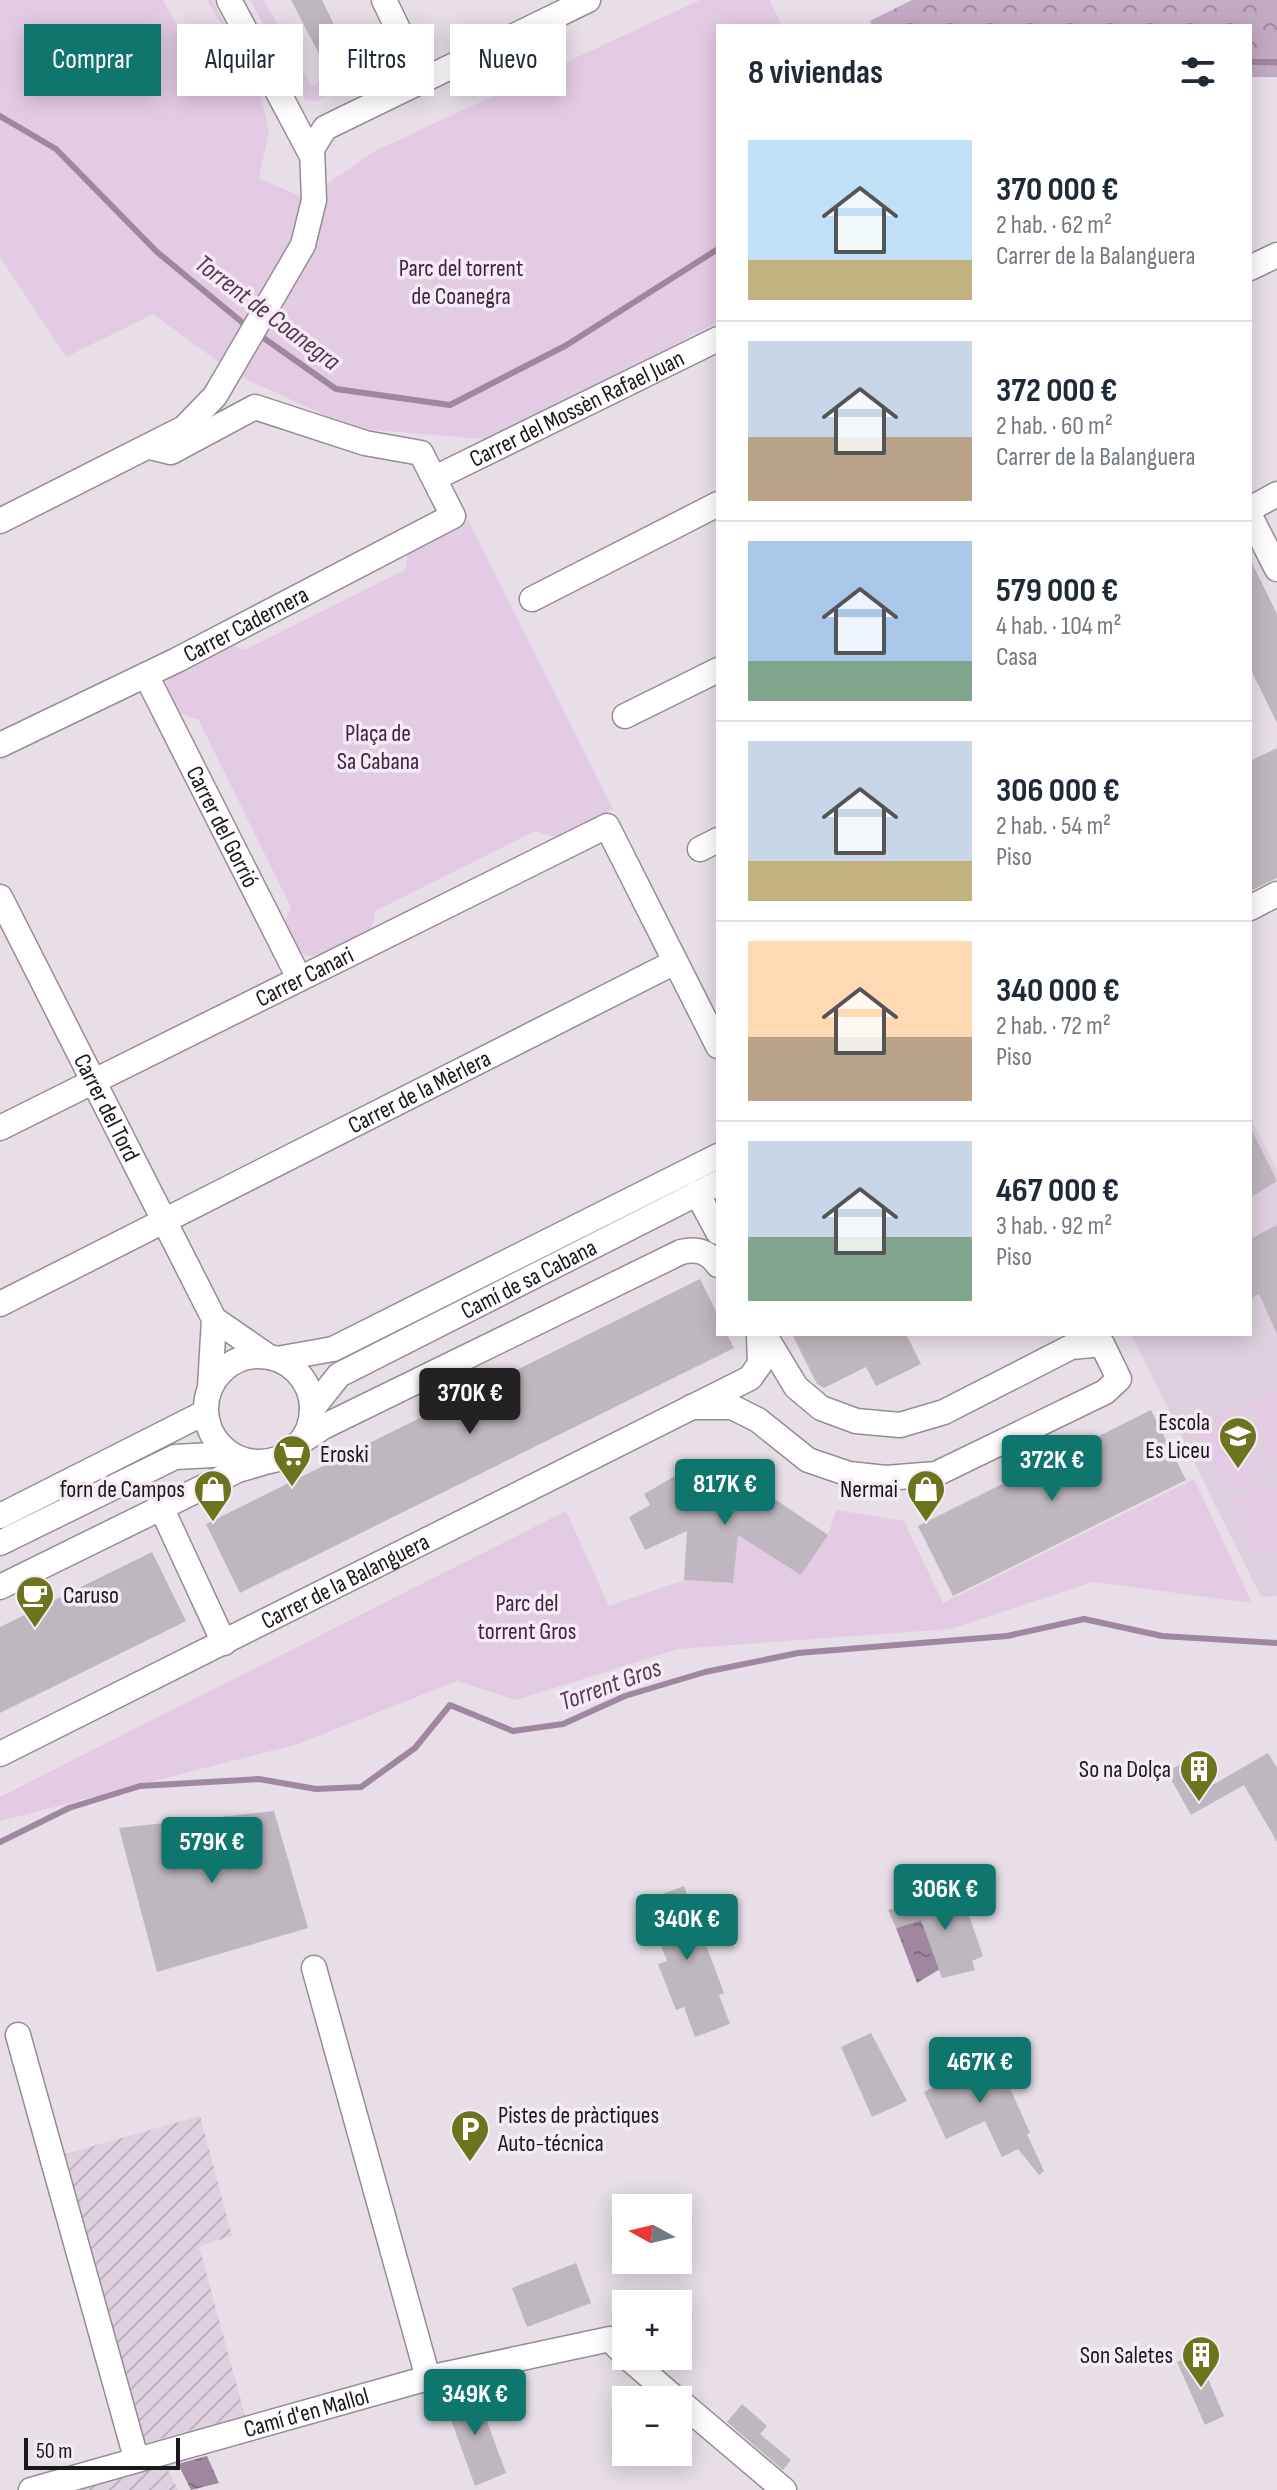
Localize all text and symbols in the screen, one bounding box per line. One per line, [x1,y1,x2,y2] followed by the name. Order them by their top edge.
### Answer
[24,24,161,96] chip: Comprar
[177,24,303,96] chip: Alquilar
[319,24,434,96] chip: Filtros
[450,24,566,96] chip: Nuevo
[1176,50,1220,94] icon: filters
[748,52,883,93] text: 8 viviendas
[996,169,1119,210] text: 370 000 €
[812,172,908,268] icon: home
[996,210,1112,241] text: 2 hab. · 62 m²
[996,241,1196,272] text: Carrer de la Balanguera
[188,249,346,378] water label: Torrent de Coanegra
[399,254,523,311] park label: Parc del torrent de Coanegra
[465,344,689,474] street label: Carrer del Mossèn Rafael Juan
[996,370,1117,411] text: 372 000 €
[812,373,908,469] icon: home
[996,411,1113,442] text: 2 hab. · 60 m²
[996,442,1196,473] text: Carrer de la Balanguera
[996,570,1118,611] text: 579 000 €
[812,573,908,669] icon: home
[179,580,314,669] street label: Carrer Cadernera
[996,611,1122,642] text: 4 hab. · 104 m²
[996,642,1037,673] text: Casa
[337,719,419,776] park label: Plaça de Sa Cabana
[179,761,265,893] street label: Carrer del Gorrió
[996,770,1120,811] text: 306 000 €
[812,773,908,869] icon: home
[996,811,1111,842] text: 2 hab. · 54 m²
[996,842,1032,873] text: Piso
[251,940,358,1014] street label: Carrer Canari
[996,970,1120,1011] text: 340 000 €
[812,973,908,1069] icon: home
[996,1011,1111,1042] text: 2 hab. · 72 m²
[996,1042,1032,1073] text: Piso
[343,1044,496,1140] street label: Carrer de la Mèrlera
[67,1049,146,1166] street label: Carrer del Tord
[996,1170,1119,1211] text: 467 000 €
[812,1173,908,1269] icon: home
[996,1211,1112,1242] text: 3 hab. · 92 m²
[456,1233,602,1326] street label: Camí de sa Cabana
[996,1242,1032,1273] text: Piso
[405,1368,535,1436] pin: 370K €
[437,1378,503,1409] text: 370K €
[1145,1408,1210,1465] place label: Escola Es Liceu
[1217,1415,1259,1470] school or university icon: Escola Es Liceu
[271,1433,313,1488] supermarket icon: Eroski
[987,1435,1117,1503] pin: 372K €
[320,1440,369,1469] place label: Eroski
[1020,1445,1084,1476] text: 372K €
[660,1459,790,1527] pin: 817K €
[192,1468,234,1523] shop icon: forn de Campos
[905,1468,947,1523] shop icon: Nermai
[693,1469,757,1500] text: 817K €
[60,1475,185,1504] place label: forn de Campos
[840,1475,898,1504] place label: Nermai
[256,1527,434,1636] street label: Carrer de la Balanguera
[14,1574,56,1629] cafe icon: Caruso
[63,1581,119,1610] place label: Caruso
[478,1589,576,1646] park label: Parc del torrent Gros
[555,1653,666,1718] water label: Torrent Gros
[1178,1748,1220,1803] building icon: So na Dolça
[1079,1755,1171,1784] place label: So na Dolça
[147,1817,277,1885] pin: 579K €
[179,1827,245,1858] text: 579K €
[880,1864,1010,1932] pin: 306K €
[912,1874,978,1905] text: 306K €
[622,1894,752,1962] pin: 340K €
[654,1904,720,1935] text: 340K €
[915,2037,1045,2105] pin: 467K €
[947,2047,1013,2078] text: 467K €
[497,2101,659,2158] place label: Pistes de pràctiques Auto-técnica
[449,2108,491,2163] parking icon: Pistes de pràctiques Auto-técnica
[612,2194,692,2274] north arrow
[612,2194,692,2466] map controls
[612,2290,692,2370] button: +
[1180,2334,1222,2389] building icon: Son Saletes
[1080,2341,1173,2370] place label: Son Saletes
[410,2369,540,2437] pin: 349K €
[442,2379,508,2410] text: 349K €
[241,2381,372,2444] street label: Camí d'en Mallol
[612,2386,692,2466] button: −
[24,2434,180,2470] scale bar
[36,2438,72,2465] text: 50 m

